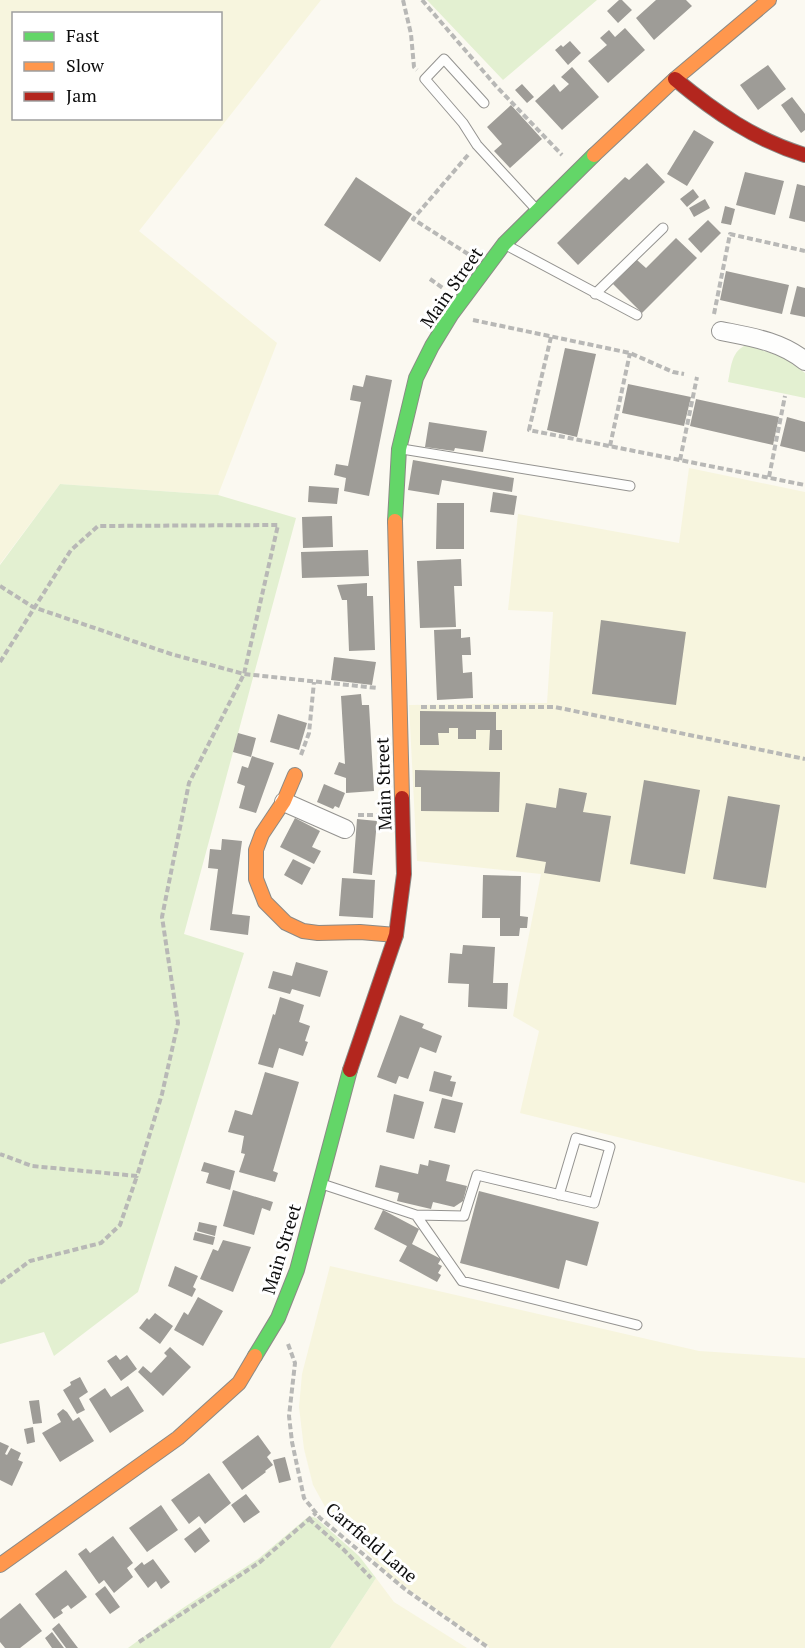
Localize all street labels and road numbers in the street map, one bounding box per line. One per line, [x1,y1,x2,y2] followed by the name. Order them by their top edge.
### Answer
[414,242,488,332] street label: Main Street
[369,737,397,831] street label: Main Street
[256,1201,306,1297] street label: Main Street
[321,1497,423,1587] street label: Carrfield Lane

